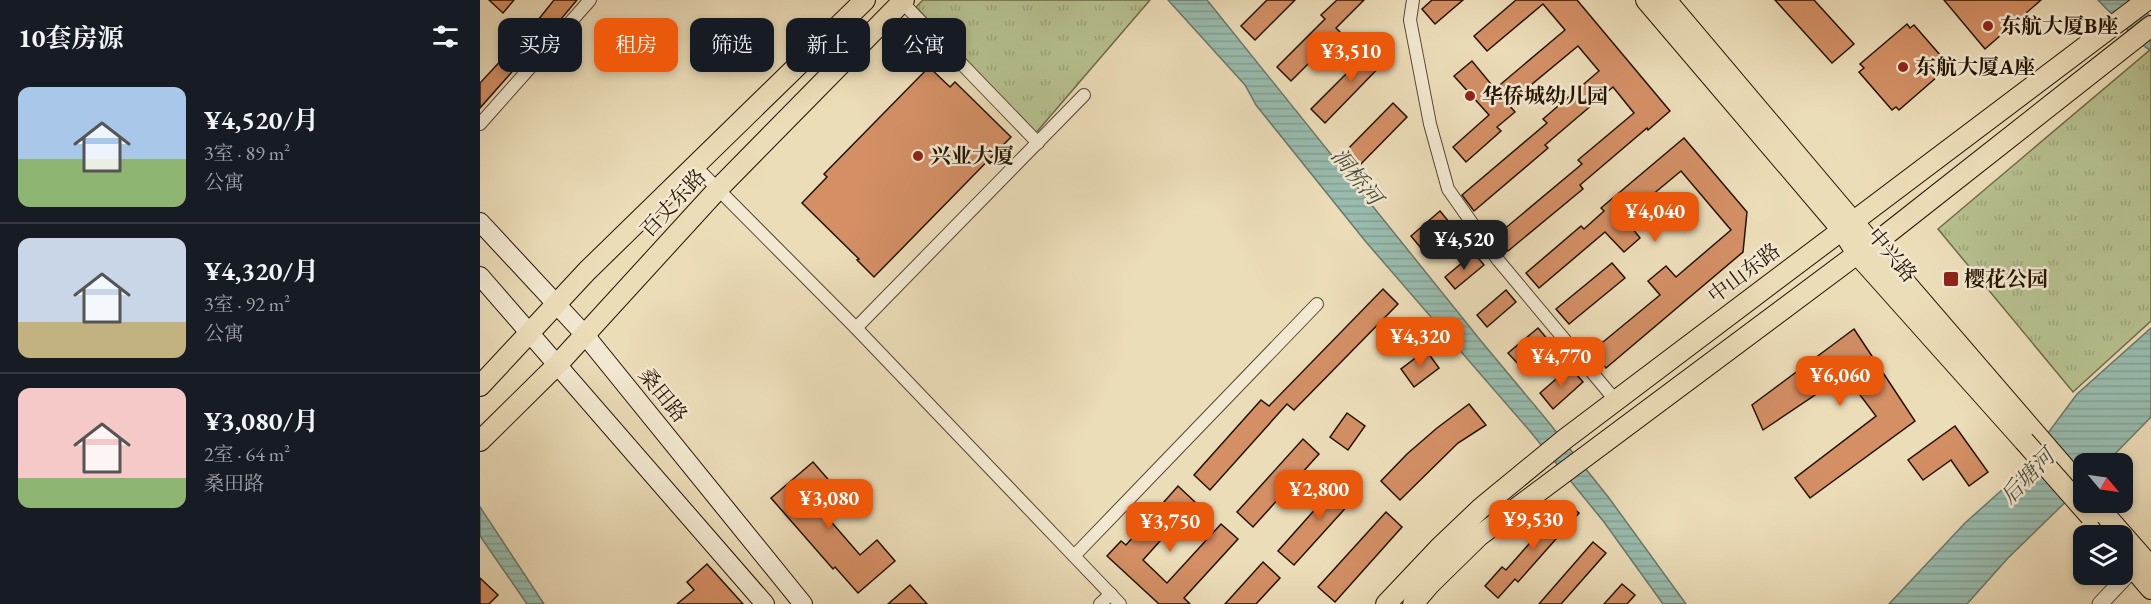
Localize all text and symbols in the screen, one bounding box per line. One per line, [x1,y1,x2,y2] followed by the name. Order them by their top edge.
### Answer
[2000,12,2118,39] place label: 东航大厦B座
[498,18,582,72] chip: 买房
[594,18,678,72] chip: 租房
[690,18,774,72] chip: 筛选
[786,18,870,72] chip: 新上
[882,18,966,72] chip: 公寓
[1981,19,1995,33] marker: 东航大厦B座
[429,20,462,53] icon: filters
[18,21,124,55] text: 10套房源
[1302,32,1400,83] pin: ¥3,510
[1321,38,1381,64] text: ¥3,510
[1915,53,2035,80] place label: 东航大厦A座
[1896,60,1910,74] marker: 东航大厦A座
[1482,82,1608,109] place label: 华侨城幼儿园
[1463,89,1477,103] marker: 华侨城幼儿园
[204,103,319,137] text: ¥4,520/月
[66,111,138,183] icon: home
[204,140,290,166] text: 3室 · 89 m²
[930,142,1014,169] place label: 兴业大厦
[1325,142,1391,214] water label: 洞桥河
[911,149,925,163] marker: 兴业大厦
[634,163,711,243] street label: 百丈东路
[204,169,244,195] text: 公寓
[1606,192,1704,243] pin: ¥4,040
[1625,198,1685,224] text: ¥4,040
[1415,220,1513,271] pin: ¥4,520
[1862,222,1923,287] street label: 中兴路
[1434,226,1494,252] text: ¥4,520
[1702,237,1785,309] street label: 中山东路
[204,254,319,288] text: ¥4,320/月
[66,262,138,334] icon: home
[1964,265,2048,292] place label: 樱花公园
[1942,270,1960,288] marker: 樱花公园
[204,291,290,317] text: 3室 · 92 m²
[1371,317,1469,368] pin: ¥4,320
[204,320,244,346] text: 公寓
[1390,323,1450,349] text: ¥4,320
[1512,337,1610,388] pin: ¥4,770
[1531,343,1591,369] text: ¥4,770
[1791,356,1889,407] pin: ¥6,060
[633,362,694,428] street label: 桑田路
[1810,362,1870,388] text: ¥6,060
[204,404,319,438] text: ¥3,080/月
[66,412,138,484] icon: home
[1994,440,2063,510] water label: 后塘河
[204,441,290,467] text: 2室 · 64 m²
[2073,453,2133,513] north arrow
[2073,453,2133,585] map controls
[204,470,264,496] text: 桑田路
[1270,470,1368,521] pin: ¥2,800
[1289,476,1349,502] text: ¥2,800
[780,479,878,530] pin: ¥3,080
[799,485,859,511] text: ¥3,080
[1484,500,1582,551] pin: ¥9,530
[1121,502,1219,553] pin: ¥3,750
[1503,506,1563,532] text: ¥9,530
[1140,508,1200,534] text: ¥3,750
[2073,525,2133,585] button: layers

